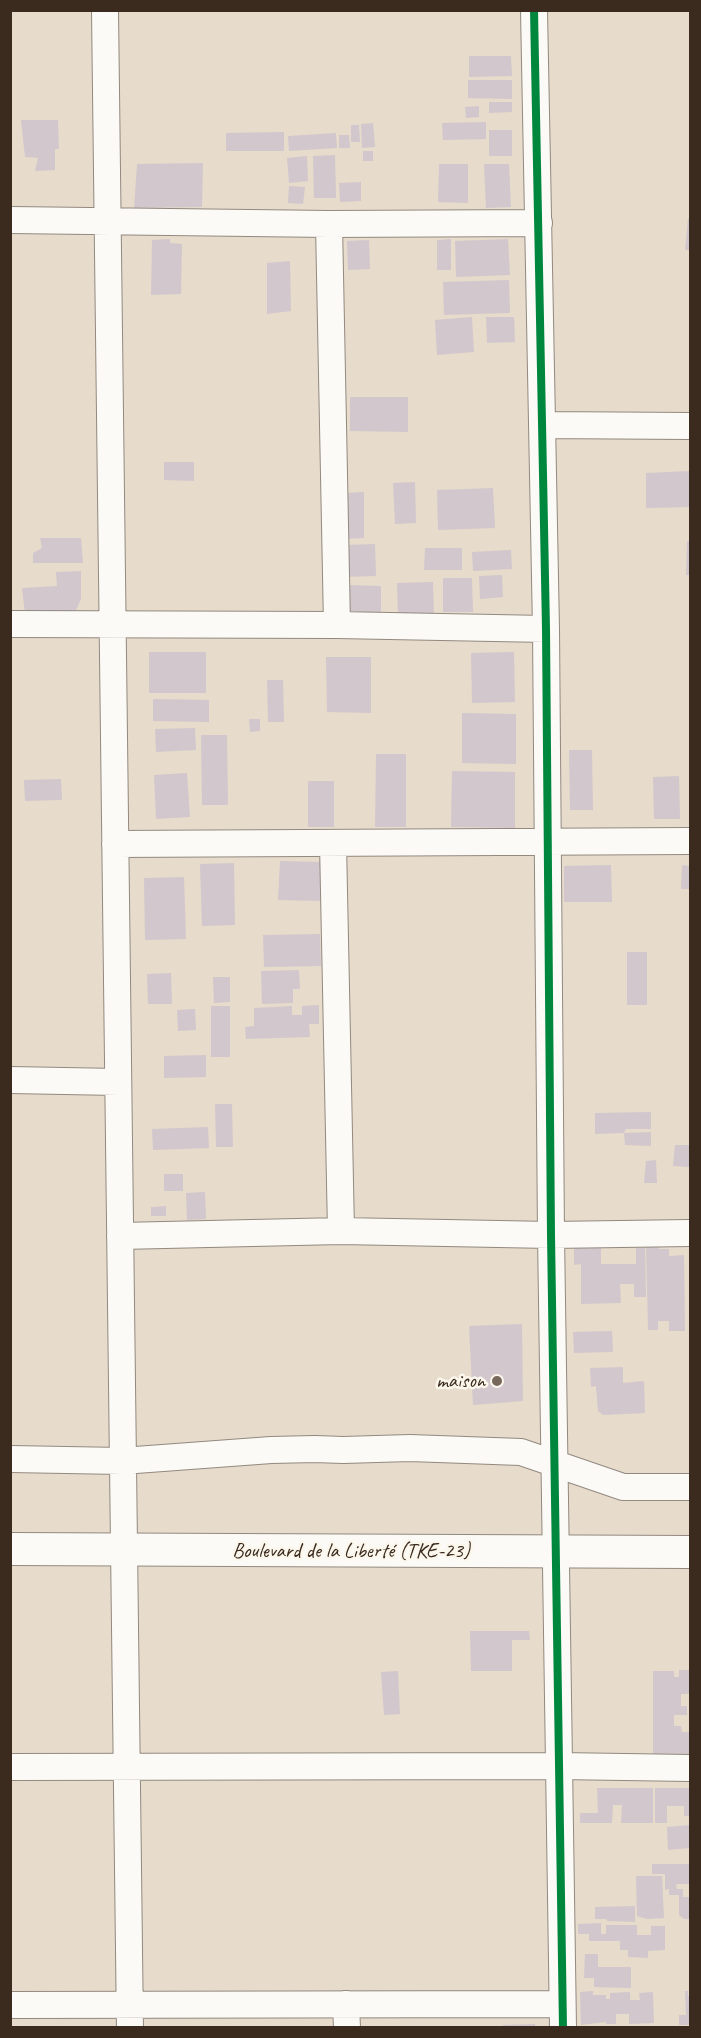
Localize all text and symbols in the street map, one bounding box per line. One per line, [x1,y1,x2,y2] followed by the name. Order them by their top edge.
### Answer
[436,1368,485,1394] place label: maison
[490,1374,504,1388] marker: maison
[232,1538,470,1564] street label: Boulevard de la Liberté (TKE-23)

